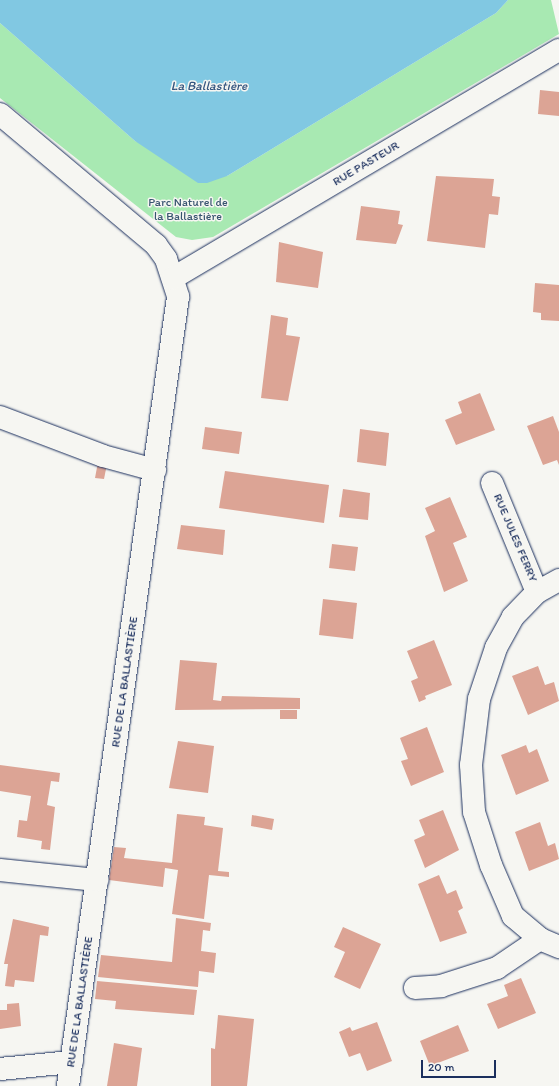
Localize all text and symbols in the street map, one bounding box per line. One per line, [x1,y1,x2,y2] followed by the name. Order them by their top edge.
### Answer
[171,78,247,94] water label: La Ballastière
[331,139,401,189] street label: RUE PASTEUR
[148,196,228,224] park label: Parc Naturel de la Ballastière
[490,491,540,585] street label: RUE JULES FERRY
[109,616,141,748] street label: RUE DE LA BALLASTIÈRE
[64,936,96,1068] street label: RUE DE LA BALLASTIÈRE
[423,1052,498,1078] scale bar
[428,1060,455,1074] text: 20 m

